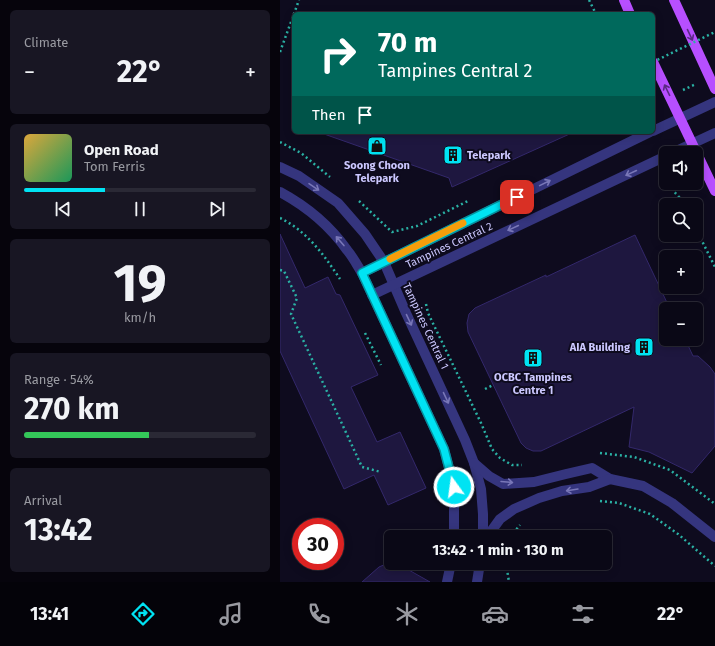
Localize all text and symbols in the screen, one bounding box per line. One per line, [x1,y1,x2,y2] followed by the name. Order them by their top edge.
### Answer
[378,26,437,59] text: 70 m
[312,28,364,80] icon: right
[687,29,694,41] one-way arrow
[24,35,68,50] text: Climate
[117,54,163,90] text: 22°
[24,59,35,86] text: −
[245,59,256,86] text: +
[378,60,532,82] text: Tampines Central 2
[663,84,670,96] one-way arrow
[354,104,376,126] icon: arrive
[312,106,346,124] text: Then
[366,135,388,157] shop icon: Soong Choon Telepark
[84,141,159,159] text: Open Road
[442,144,464,166] building icon: Telepark
[659,146,703,346] map controls
[659,146,703,190] button: sound
[467,149,512,162] place label: Telepark
[84,159,145,174] text: Tom Ferris
[344,159,410,185] place label: Soong Choon Telepark
[625,170,637,177] one-way arrow
[538,179,550,186] one-way arrow
[500,180,534,214] pin
[308,183,319,191] one-way arrow
[506,186,528,208] icon: arrive
[52,198,74,220] icon: previous
[129,198,151,220] icon: pause
[206,198,228,220] icon: next
[659,198,703,242] button: search
[404,220,495,271] street label: Tampines Central 2
[507,225,519,232] one-way arrow
[335,236,344,246] one-way arrow
[659,250,703,294] button: +
[113,252,167,315] text: 19
[400,281,451,371] street label: Tampines Central 1
[659,302,703,346] button: −
[124,310,156,325] text: km/h
[406,313,413,325] one-way arrow
[633,336,655,358] building icon: AIA Building
[569,341,631,354] place label: AIA Building
[522,347,544,369] building icon: OCBC Tampines Centre 1
[494,371,573,397] place label: OCBC Tampines Centre 1
[24,372,94,387] text: Range · 54%
[24,391,120,427] text: 270 km
[443,392,450,404] one-way arrow
[433,466,475,508] position arrow
[500,479,513,486] one-way arrow
[566,486,579,494] one-way arrow
[24,493,62,508] text: Arrival
[24,512,92,548] text: 13:42
[292,518,344,570] speed limit sign: 30
[432,541,564,559] text: 13:42 · 1 min · 130 m
[129,600,157,628] icon: directions
[217,600,245,628] icon: music
[305,600,333,628] icon: phone
[393,600,421,628] icon: climate
[481,600,509,628] icon: car
[569,600,597,628] icon: filters
[30,603,69,625] text: 13:41
[657,603,685,625] text: 22°

